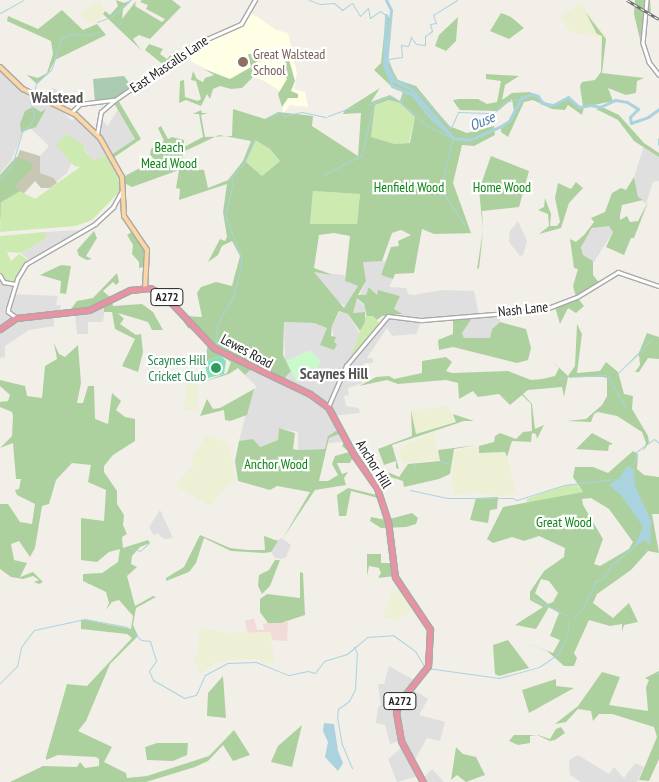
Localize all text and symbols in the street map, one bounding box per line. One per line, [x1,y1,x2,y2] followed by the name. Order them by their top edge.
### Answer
[127,32,211,96] street label: East Mascalls Lane
[253,46,326,78] place label: Great Walstead School
[237,56,249,68] marker: Great Walstead School
[31,87,83,107] district label: Walstead
[467,108,497,134] water label: Ouse
[141,139,197,172] park label: Beach Mead Wood
[374,179,444,195] park label: Henfield Wood
[473,179,531,195] park label: Home Wood
[150,288,184,306] road number: A272
[497,298,549,320] street label: Nash Lane
[218,330,276,372] street label: Lewes Road
[147,352,206,384] place label: Scaynes Hill Cricket Club
[210,362,222,374] marker: Scaynes Hill Cricket Club
[300,363,368,383] district label: Scaynes Hill
[353,437,395,491] street label: Anchor Hill
[244,456,308,472] park label: Anchor Wood
[536,514,592,530] park label: Great Wood
[382,691,418,710] road number: A272

